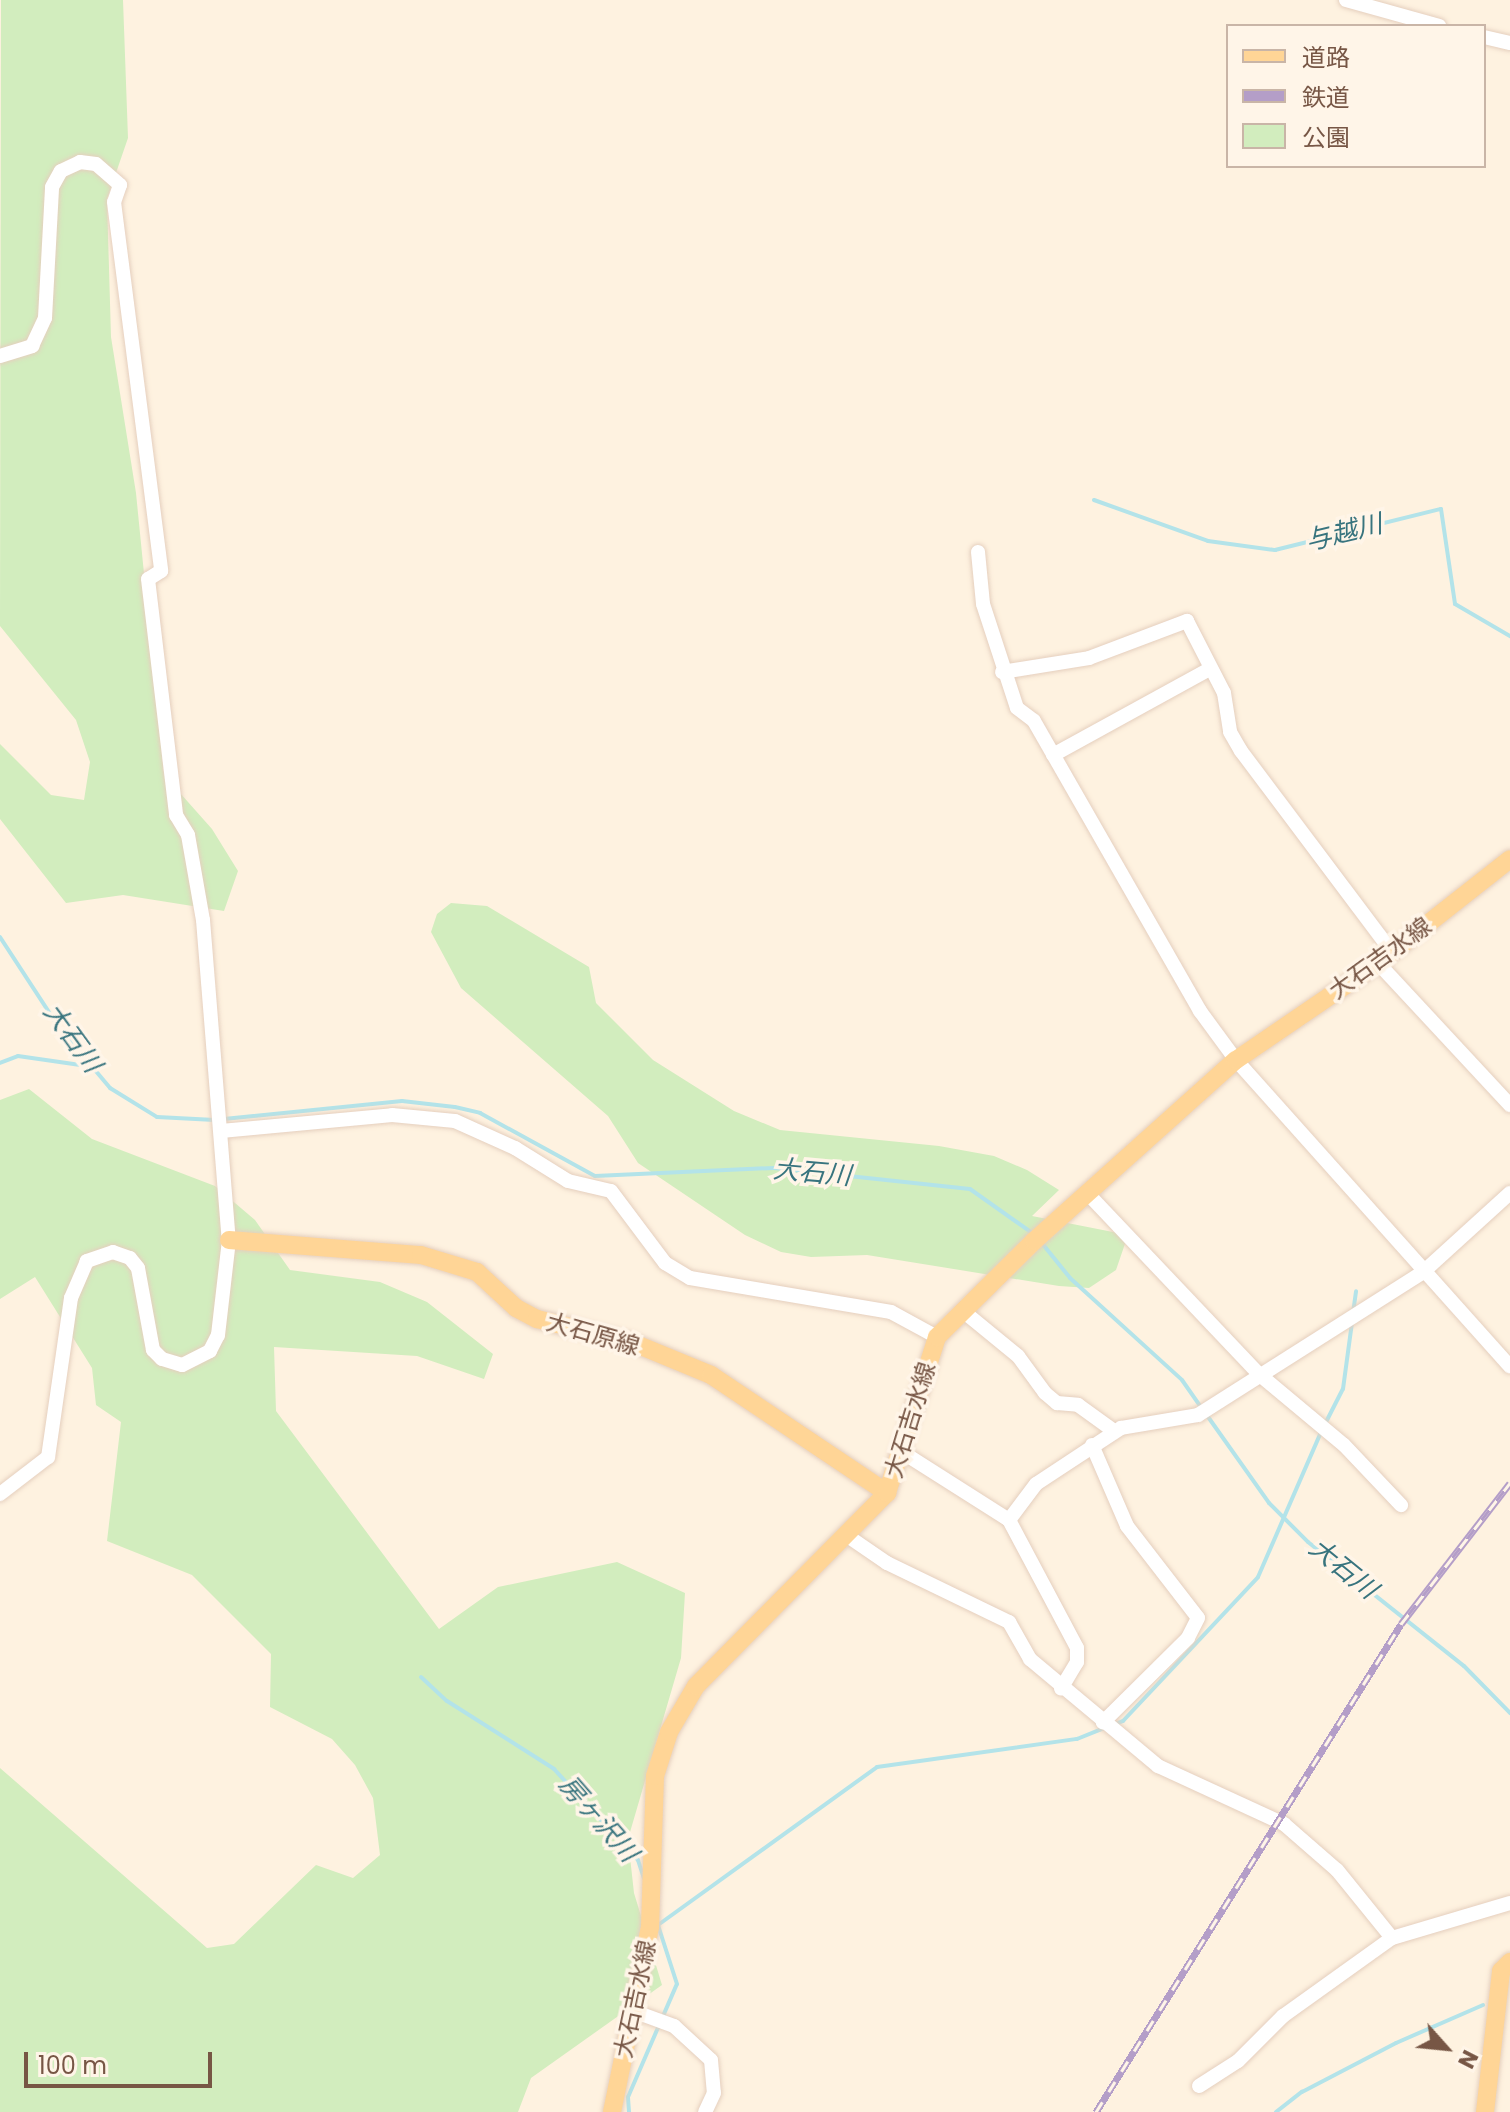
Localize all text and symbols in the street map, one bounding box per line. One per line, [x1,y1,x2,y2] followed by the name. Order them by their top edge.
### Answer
[1226,24,1486,168] legend
[1302,41,1350,74] text: 道路
[1302,81,1350,114] text: 鉄道
[1302,121,1350,154] text: 公園
[1302,508,1386,558] water label: 与越川
[1323,911,1437,1005] street label: 大石吉水線
[36,997,108,1079] water label: 大石川
[772,1154,852,1192] water label: 大石川
[543,1307,643,1361] street label: 大石原線
[879,1358,941,1482] street label: 大石吉水線
[1303,1532,1383,1606] water label: 大石川
[552,1770,644,1868] water label: 房ヶ沢川
[608,1937,662,2061] street label: 大石吉水線
[1406,2008,1486,2088] north arrow
[28,2036,216,2086] scale bar
[1450,2045,1485,2074] text: N
[38,2049,107,2082] text: 100 m

